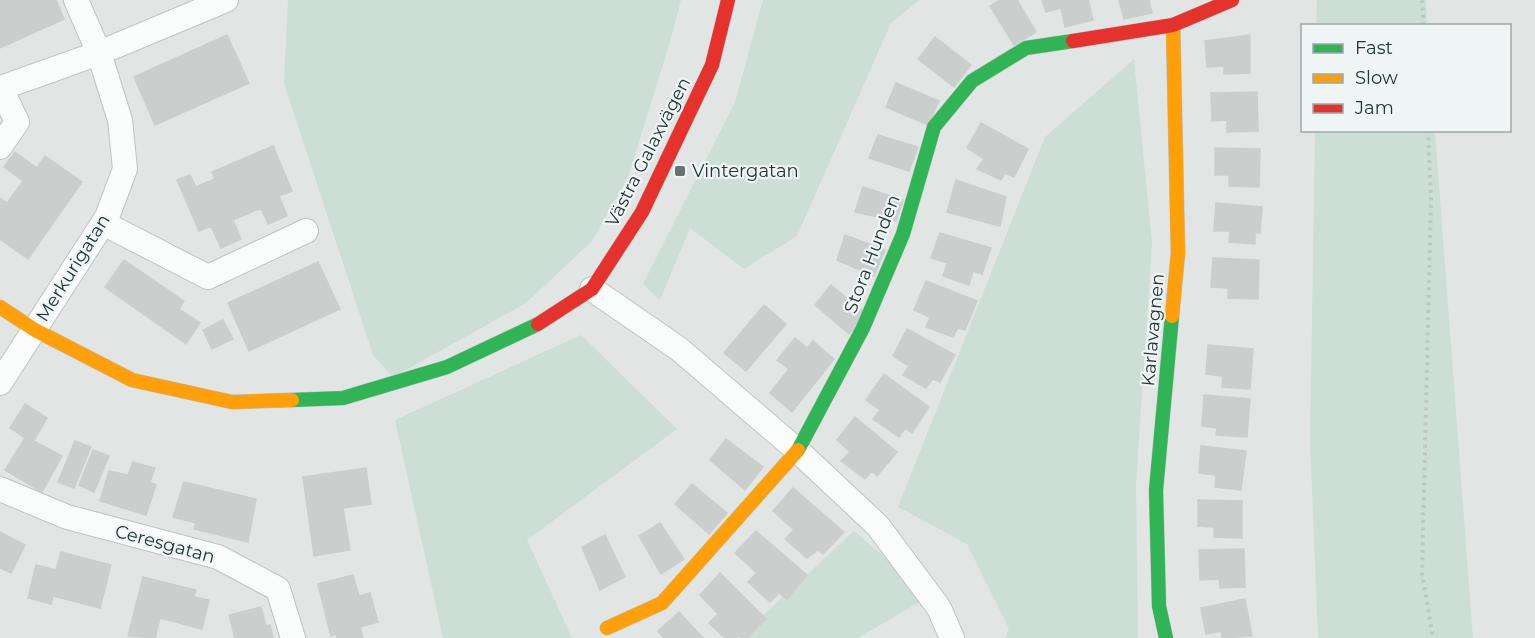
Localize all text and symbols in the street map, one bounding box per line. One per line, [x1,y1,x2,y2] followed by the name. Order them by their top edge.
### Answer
[1301,24,1511,132] legend
[1355,37,1393,59] text: Fast
[1355,67,1398,89] text: Slow
[601,74,695,230] street label: Västra Galaxvägen
[1354,97,1394,119] text: Jam
[692,160,799,182] place label: Vintergatan
[673,164,687,178] marker: Vintergatan
[839,192,905,316] street label: Stora Hunden
[31,210,115,326] street label: Merkurigatan
[1137,273,1169,387] street label: Karlavagnen
[113,520,217,568] street label: Ceresgatan

